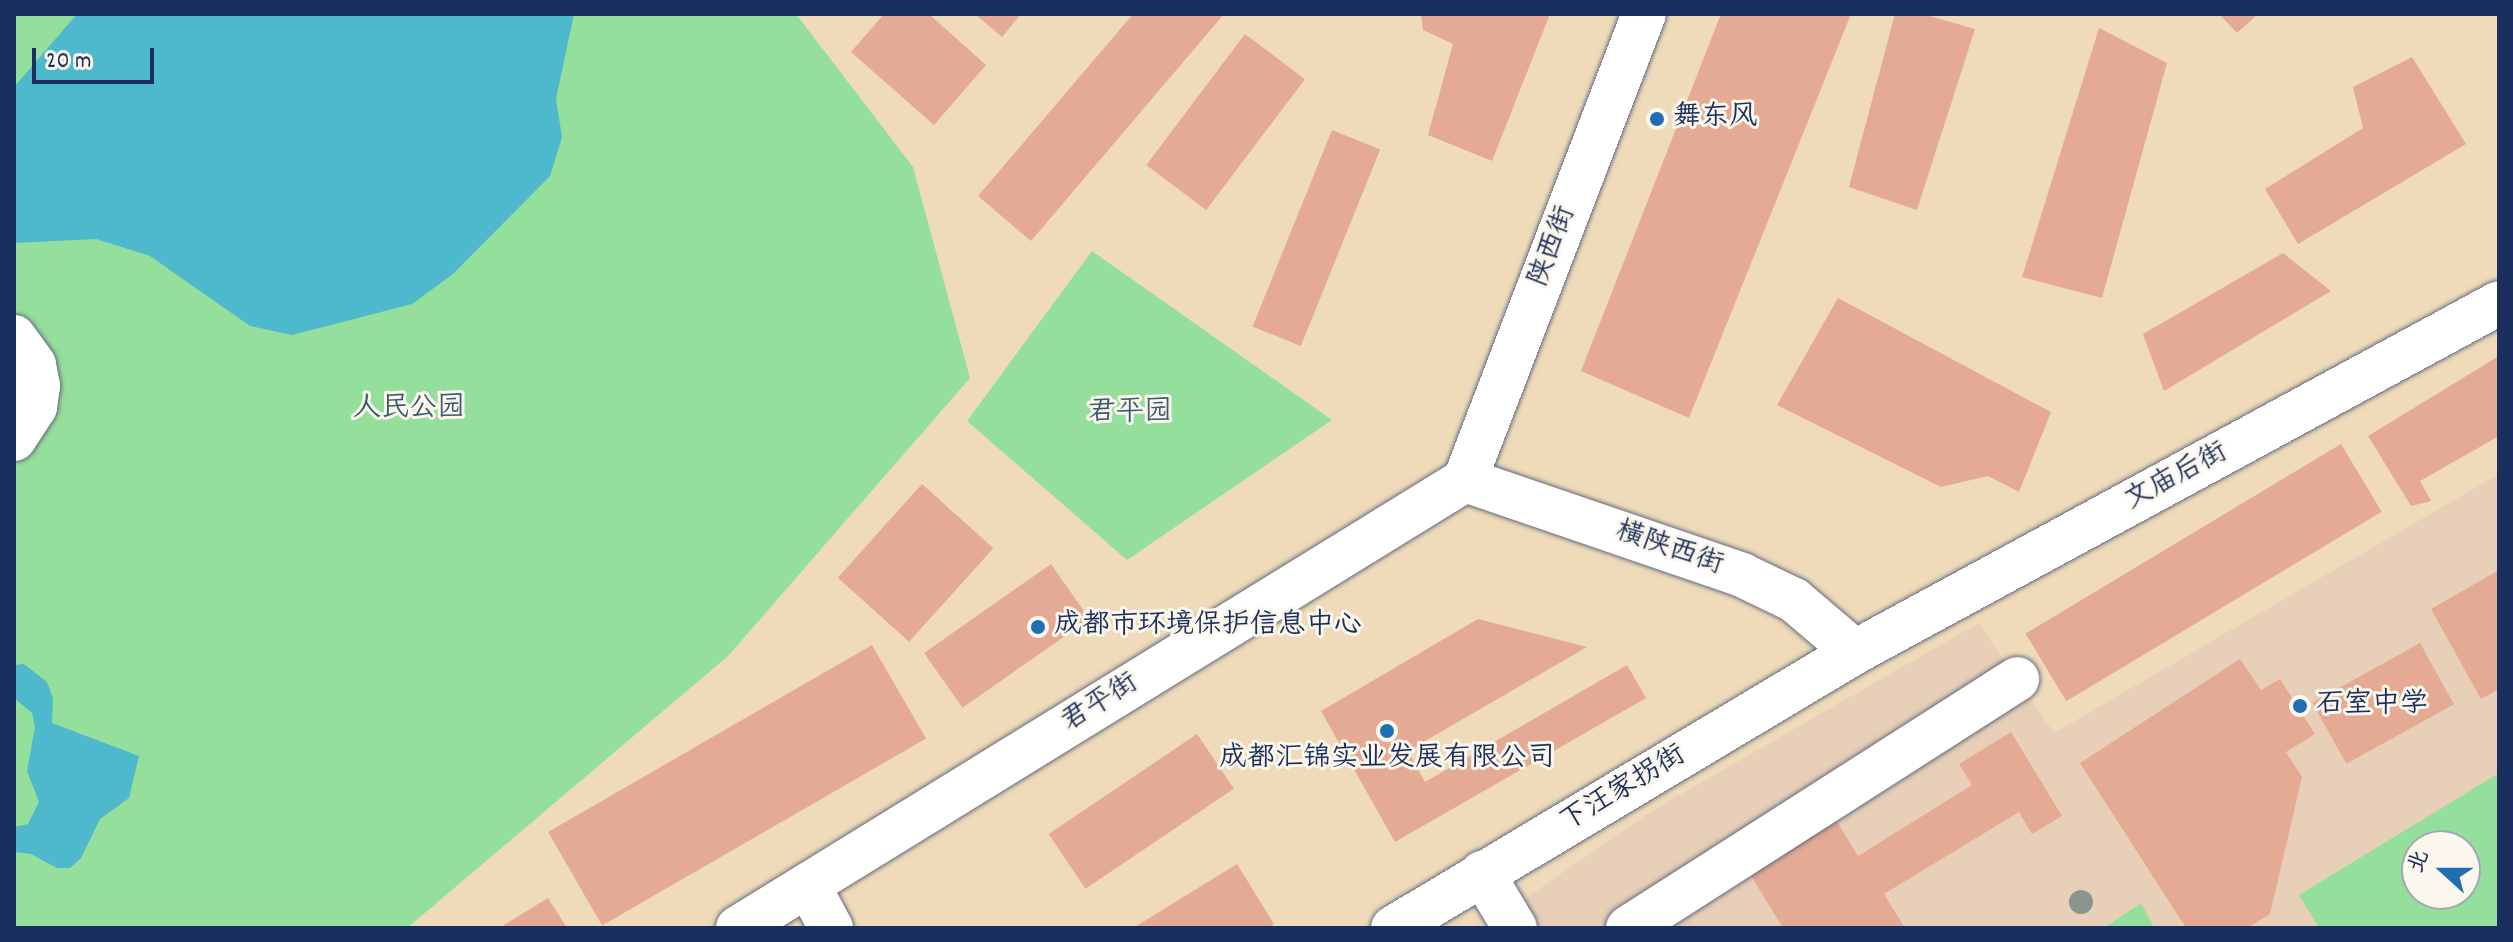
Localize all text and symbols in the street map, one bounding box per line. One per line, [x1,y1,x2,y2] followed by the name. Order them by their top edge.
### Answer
[36,32,158,82] scale bar
[46,45,92,79] text: 20 m
[1673,102,1757,136] place label: 舞东风
[1648,110,1666,128] marker: 舞东风
[1523,202,1585,292] street label: 陕西街
[353,393,465,427] park label: 人民公园
[1088,397,1172,431] park label: 君平园
[2120,437,2234,519] street label: 文庙后街
[1611,516,1727,584] street label: 横陕西街
[1054,610,1362,644] place label: 成都市环境保护信息中心
[1029,618,1047,636] marker: 成都市环境保护信息中心
[1056,667,1146,741] street label: 君平街
[2316,689,2428,723] place label: 石室中学
[2291,697,2309,715] marker: 石室中学
[1378,722,1396,740] marker: 成都汇锦实业发展有限公司
[1555,740,1693,840] street label: 下汪家拐街
[1219,743,1555,777] place label: 成都汇锦实业发展有限公司
[2401,830,2481,910] north arrow
[2402,846,2438,878] text: 北

